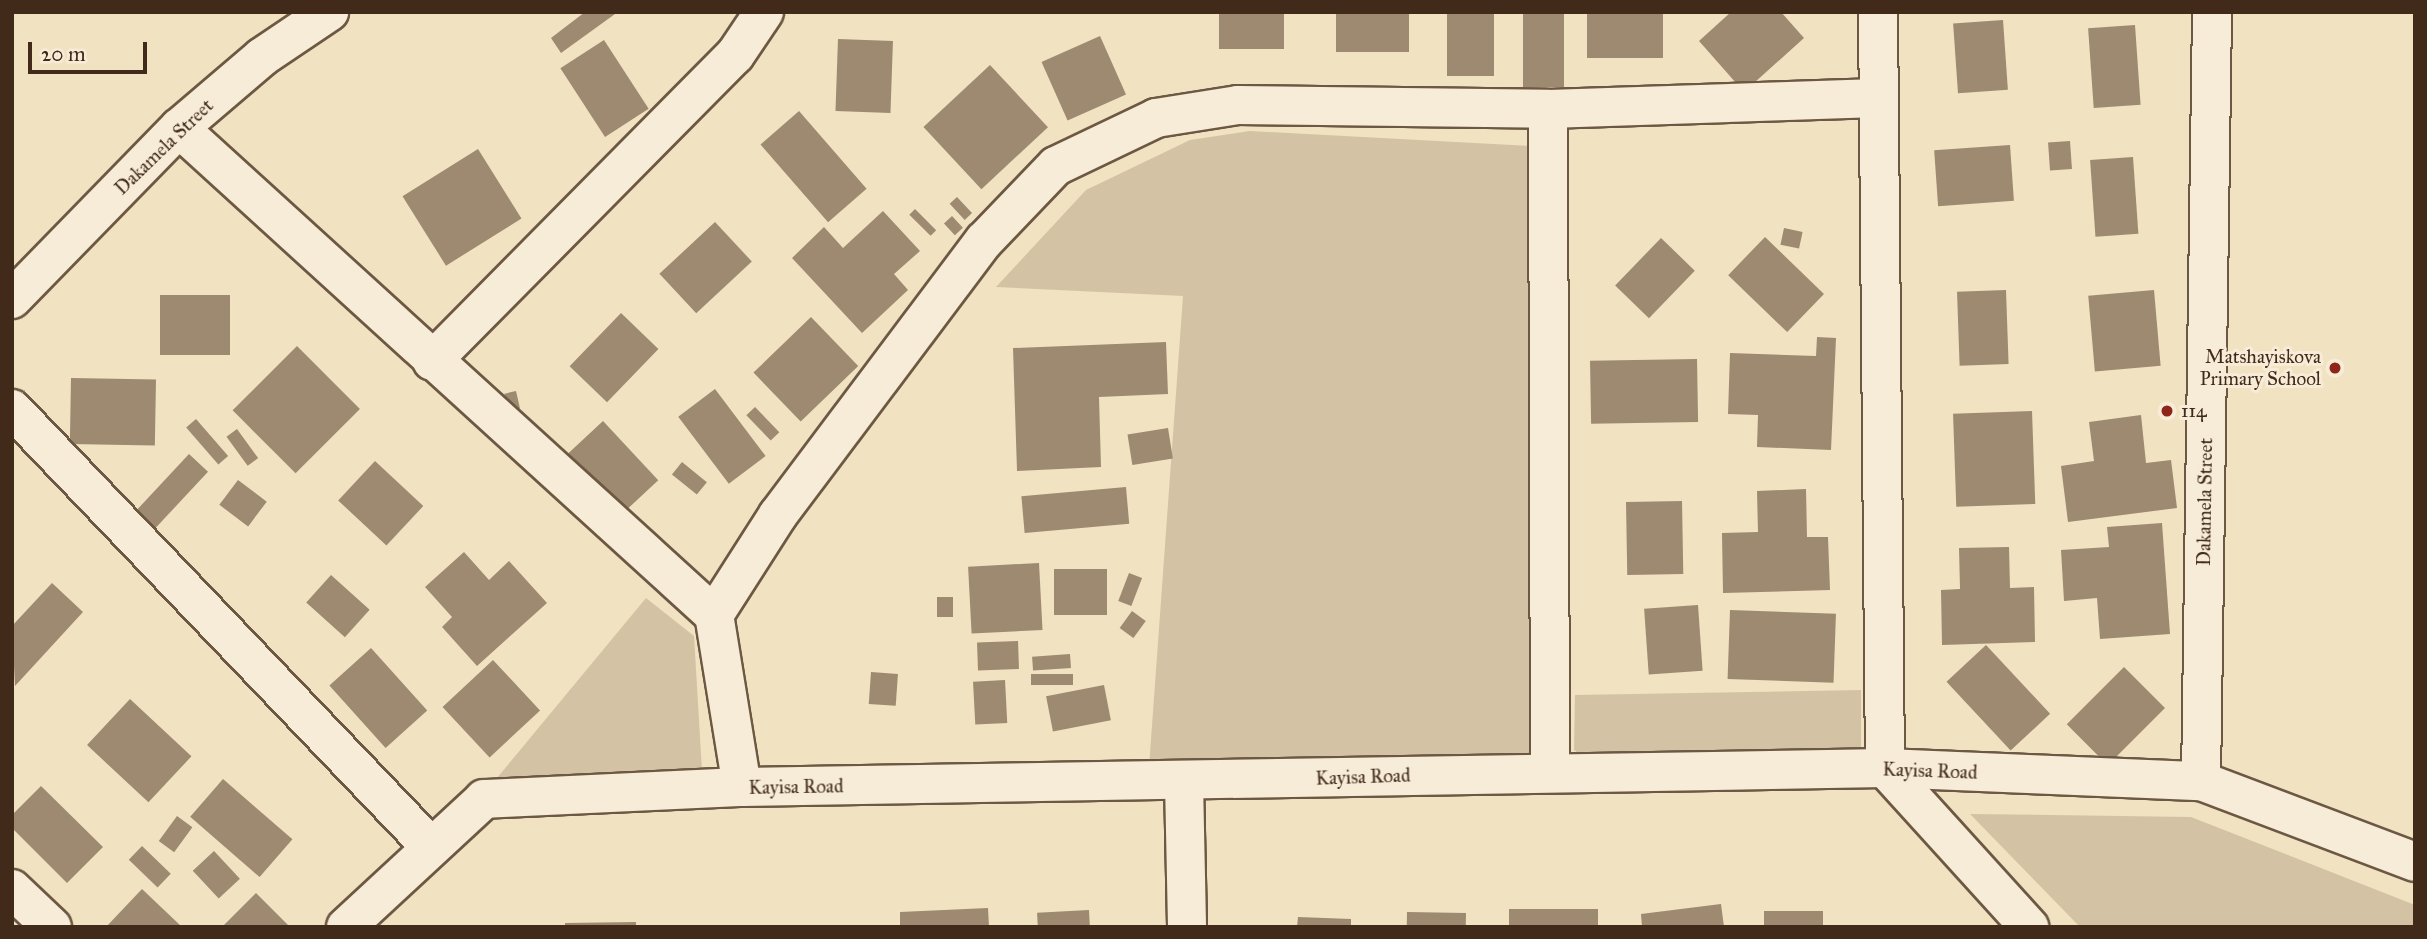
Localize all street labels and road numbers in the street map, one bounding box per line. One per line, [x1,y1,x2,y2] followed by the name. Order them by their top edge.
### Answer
[110,94,218,200] street label: Dakamela Street
[2192,438,2218,566] street label: Dakamela Street
[1882,758,1978,784] street label: Kayisa Road
[1315,764,1411,790] street label: Kayisa Road
[748,775,844,799] street label: Kayisa Road

